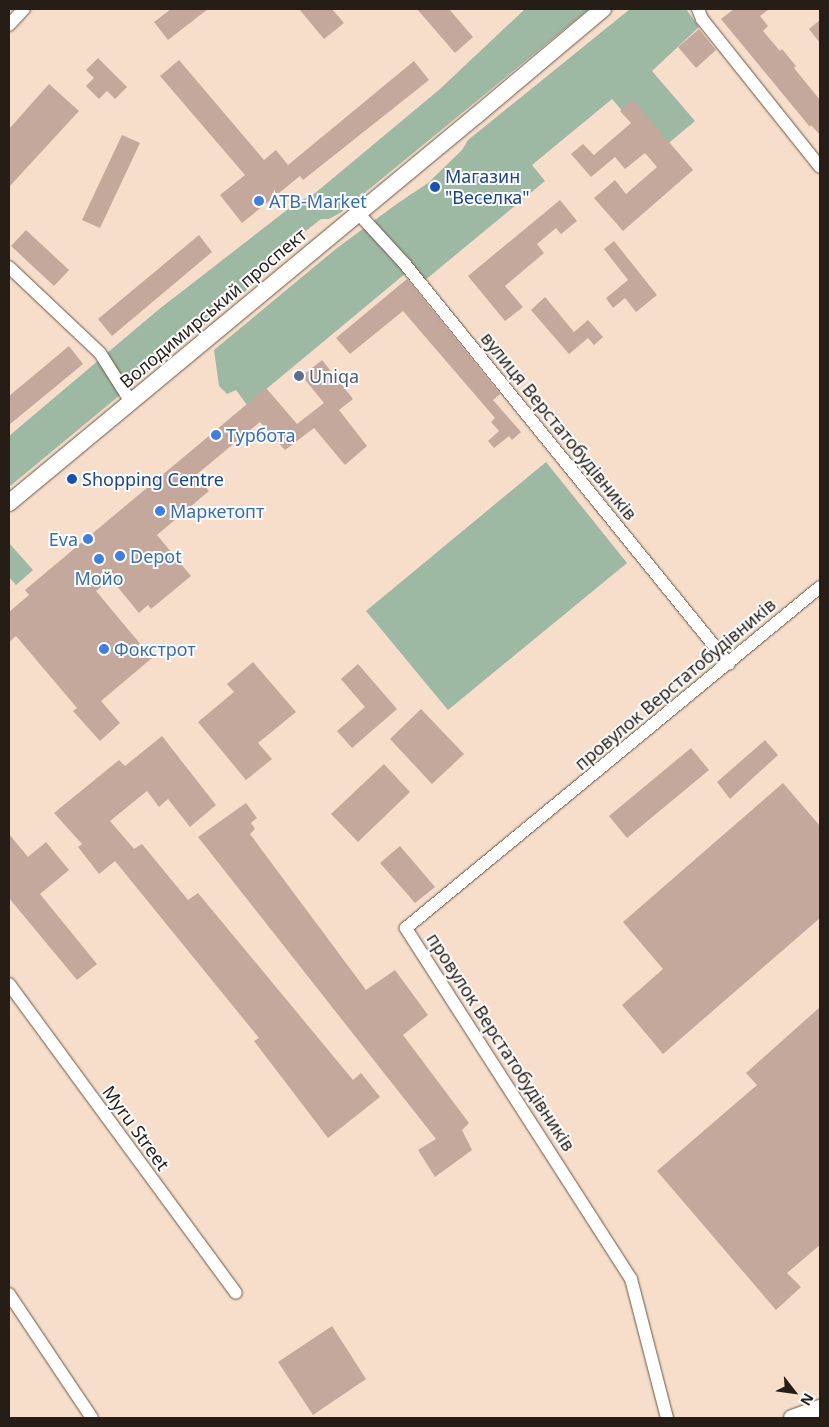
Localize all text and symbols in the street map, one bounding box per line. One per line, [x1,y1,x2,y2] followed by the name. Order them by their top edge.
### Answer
[445,166,530,208] place label: Магазин "Веселка"
[429,181,441,193] marker: Магазин "Веселка"
[269,190,367,212] place label: ATB-Market
[253,195,265,207] marker: ATB-Market
[115,224,311,392] street label: Володимирський проспект
[477,328,641,524] street label: вулиця Верстатобудівників
[309,365,359,387] place label: Uniqa
[293,370,305,382] marker: Uniqa
[226,424,295,446] place label: Турбота
[210,429,222,441] marker: Турбота
[82,468,224,490] place label: Shopping Centre
[66,473,78,485] marker: Shopping Centre
[170,500,264,522] place label: Маркетопт
[154,505,166,517] marker: Маркетопт
[49,528,78,550] place label: Eva
[82,533,94,545] marker: Eva
[130,545,182,567] place label: Depot
[114,550,126,562] marker: Depot
[93,553,105,565] marker: Мойо
[75,567,123,589] place label: Мойо
[570,594,780,774] street label: провулок Верстатобудівників
[114,638,196,660] place label: Фокстрот
[98,643,110,655] marker: Фокстрот
[422,929,580,1155] street label: провулок Верстатобудівників
[98,1082,174,1174] street label: Myru Street
[769,1367,819,1417] north arrow
[796,1390,819,1409] text: N

